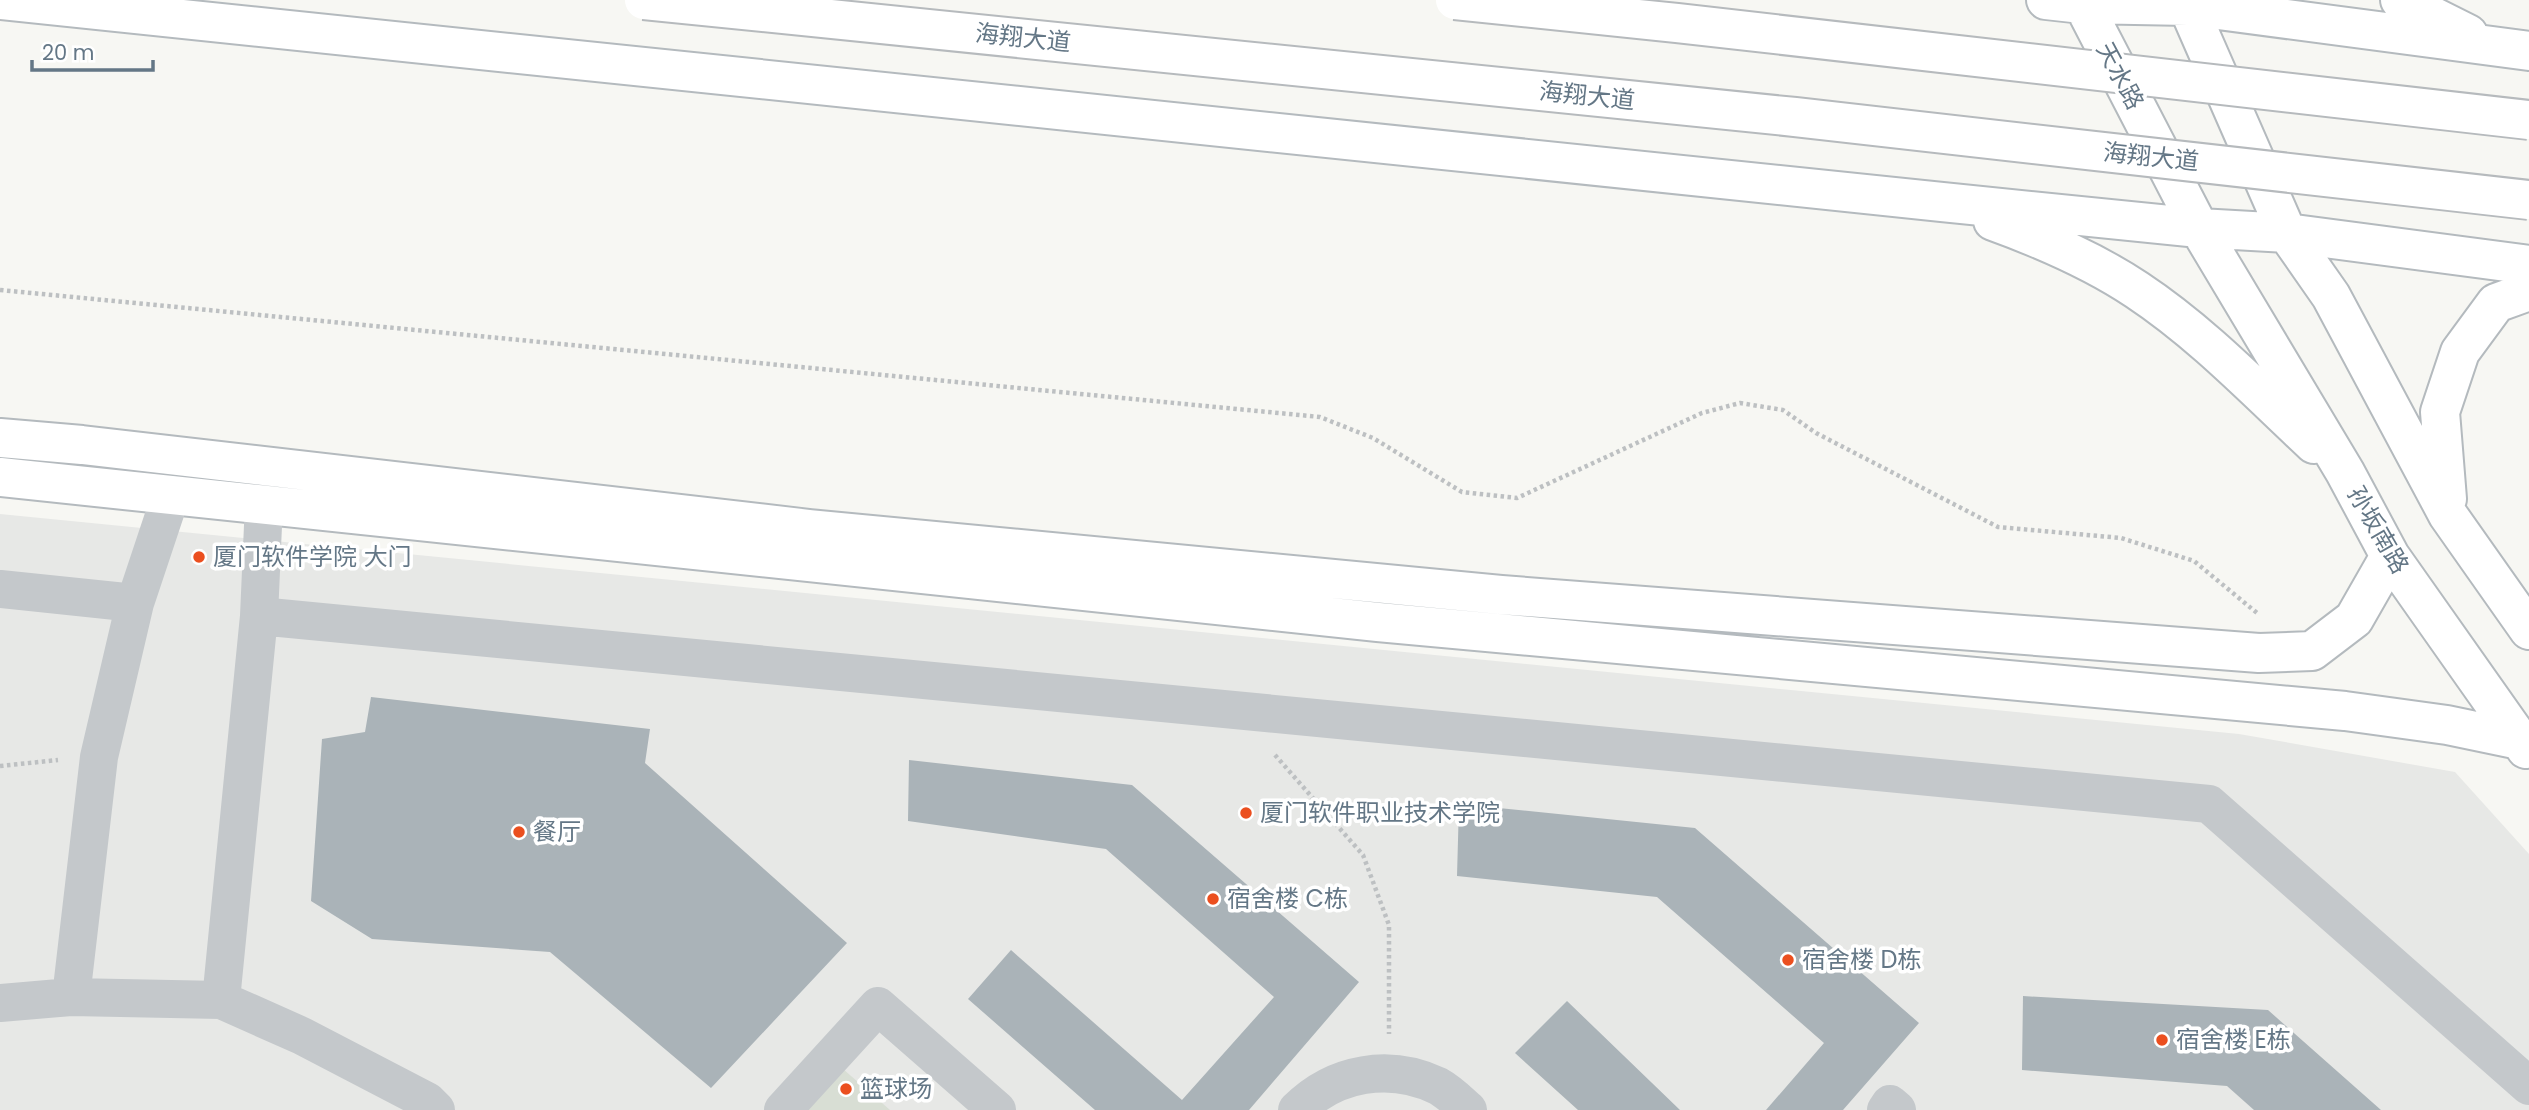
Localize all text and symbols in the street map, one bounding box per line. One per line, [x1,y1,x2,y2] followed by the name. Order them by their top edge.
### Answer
[974,16,1073,59] street label: 海翔大道
[32,28,152,72] scale bar
[2089,36,2152,115] street label: 天水路
[42,38,95,67] text: 20 m
[1538,74,1637,117] street label: 海翔大道
[2102,135,2201,178] street label: 海翔大道
[2340,480,2417,580] street label: 孙坂南路
[213,540,411,573] place label: 厦门软件学院 大门
[191,549,207,565] marker: 厦门软件学院 大门
[1260,796,1500,829] place label: 厦门软件职业技术学院
[1238,805,1254,821] marker: 厦门软件职业技术学院
[533,815,581,848] place label: 餐厅
[511,824,527,840] marker: 餐厅
[1227,882,1348,915] place label: 宿舍楼 C栋
[1205,891,1221,907] marker: 宿舍楼 C栋
[1802,943,1921,976] place label: 宿舍楼 D栋
[1780,952,1796,968] marker: 宿舍楼 D栋
[2176,1023,2291,1056] place label: 宿舍楼 E栋
[2154,1032,2170,1048] marker: 宿舍楼 E栋
[860,1072,932,1105] place label: 篮球场
[838,1081,854,1097] marker: 篮球场

